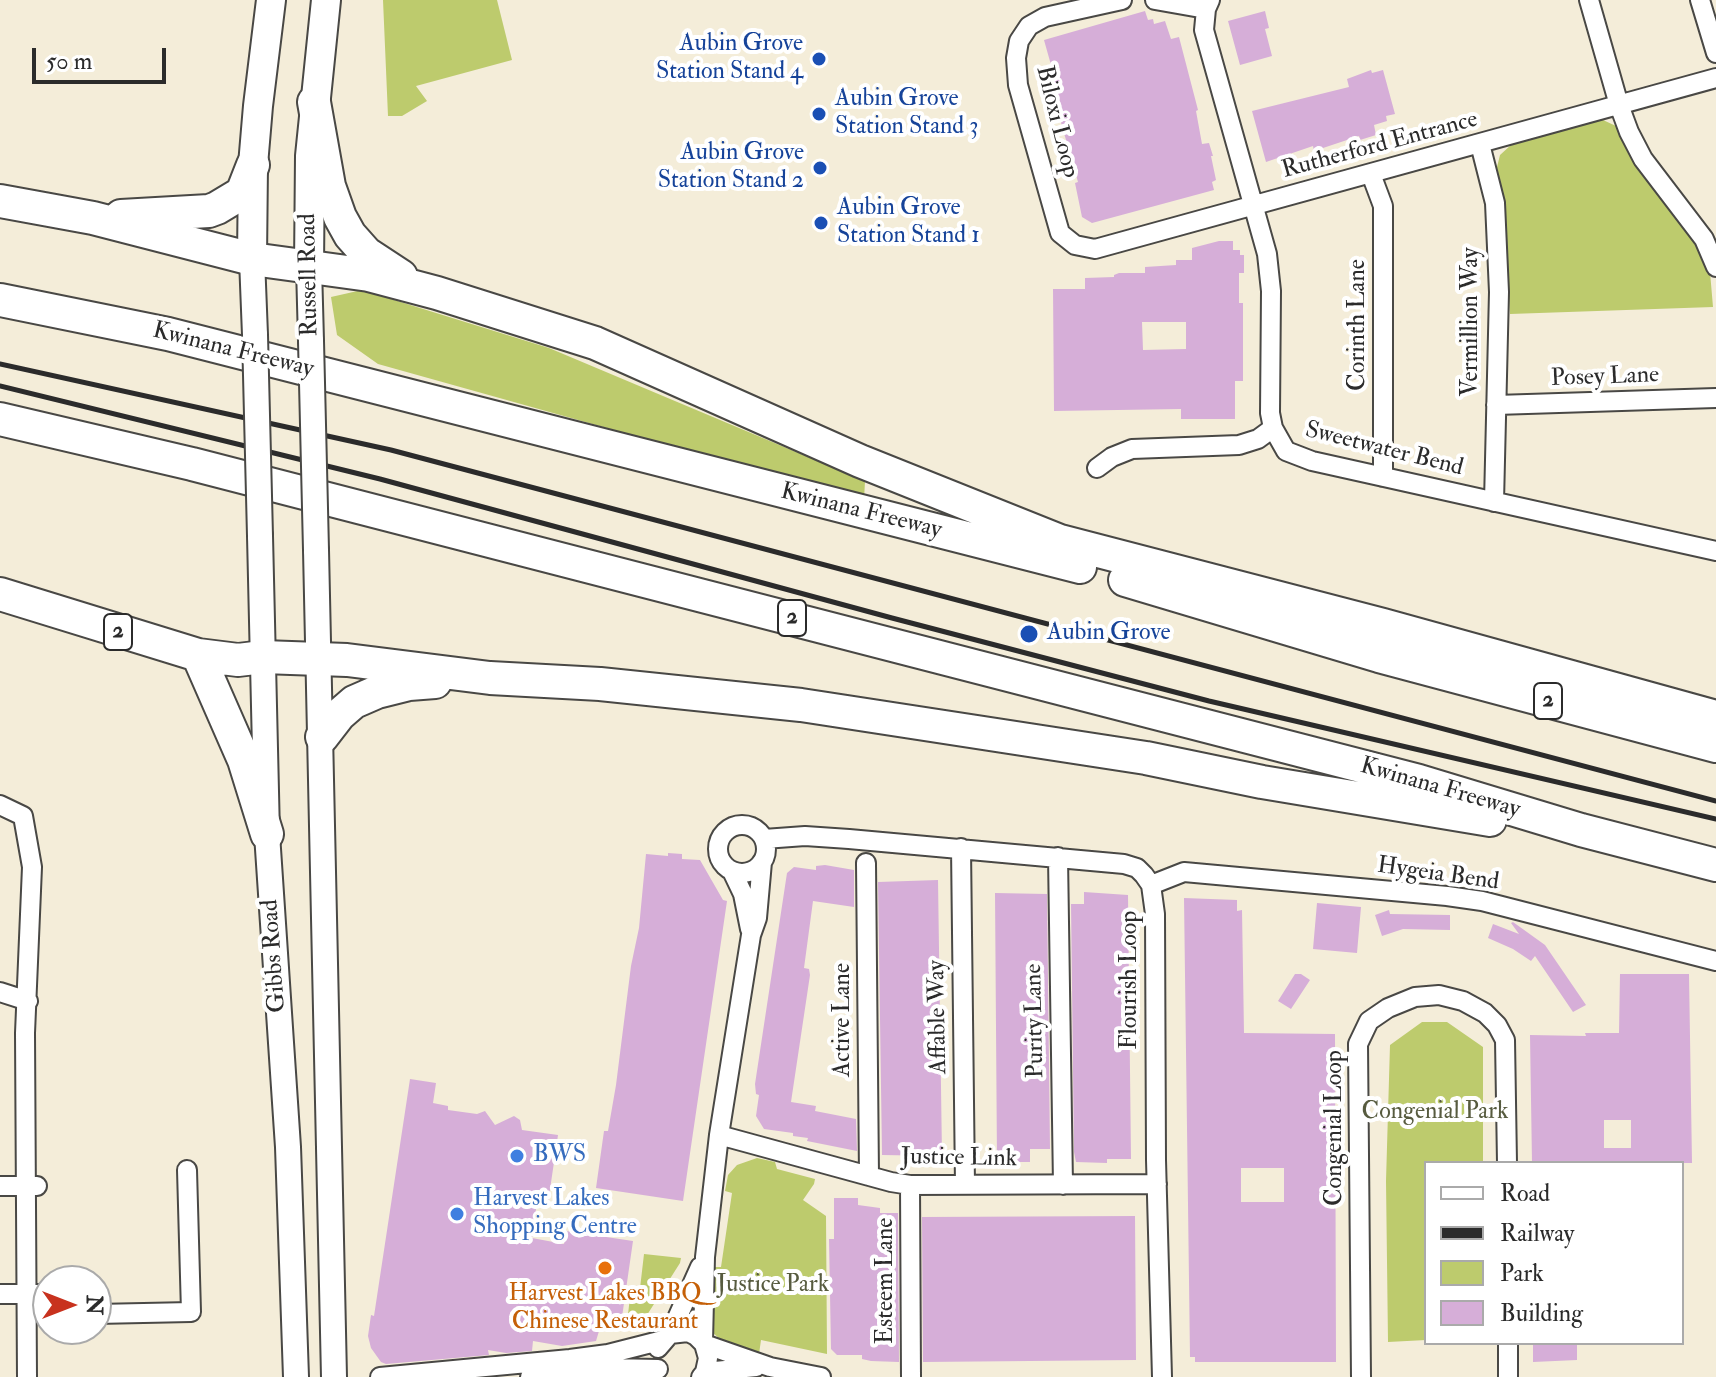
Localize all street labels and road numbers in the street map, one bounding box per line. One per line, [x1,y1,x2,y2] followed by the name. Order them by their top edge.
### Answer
[1028,63,1084,181] street label: Biloxi Loop
[1279,106,1481,186] street label: Rutherford Entrance
[295,213,325,337] street label: Russell Road
[1458,247,1486,397] street label: Vermillion Way
[1345,259,1373,391] street label: Corinth Lane
[149,317,317,385] street label: Kwinana Freeway
[1550,362,1660,394] street label: Posey Lane
[1302,416,1466,484] street label: Sweetwater Bend
[777,478,945,546] street label: Kwinana Freeway
[778,600,806,636] road number: 2
[104,614,132,650] road number: 2
[1534,683,1562,719] road number: 2
[1357,752,1523,826] street label: Kwinana Freeway
[1375,852,1501,898] street label: Hygeia Bend
[257,898,293,1014] street label: Gibbs Road
[1117,911,1145,1049] street label: Flourish Loop
[924,960,954,1074] street label: Affable Way
[830,963,858,1077] street label: Active Lane
[1021,963,1051,1079] street label: Purity Lane
[1322,1050,1350,1206] street label: Congenial Loop
[901,1144,1017,1174] street label: Justice Link
[873,1218,901,1344] street label: Esteem Lane

